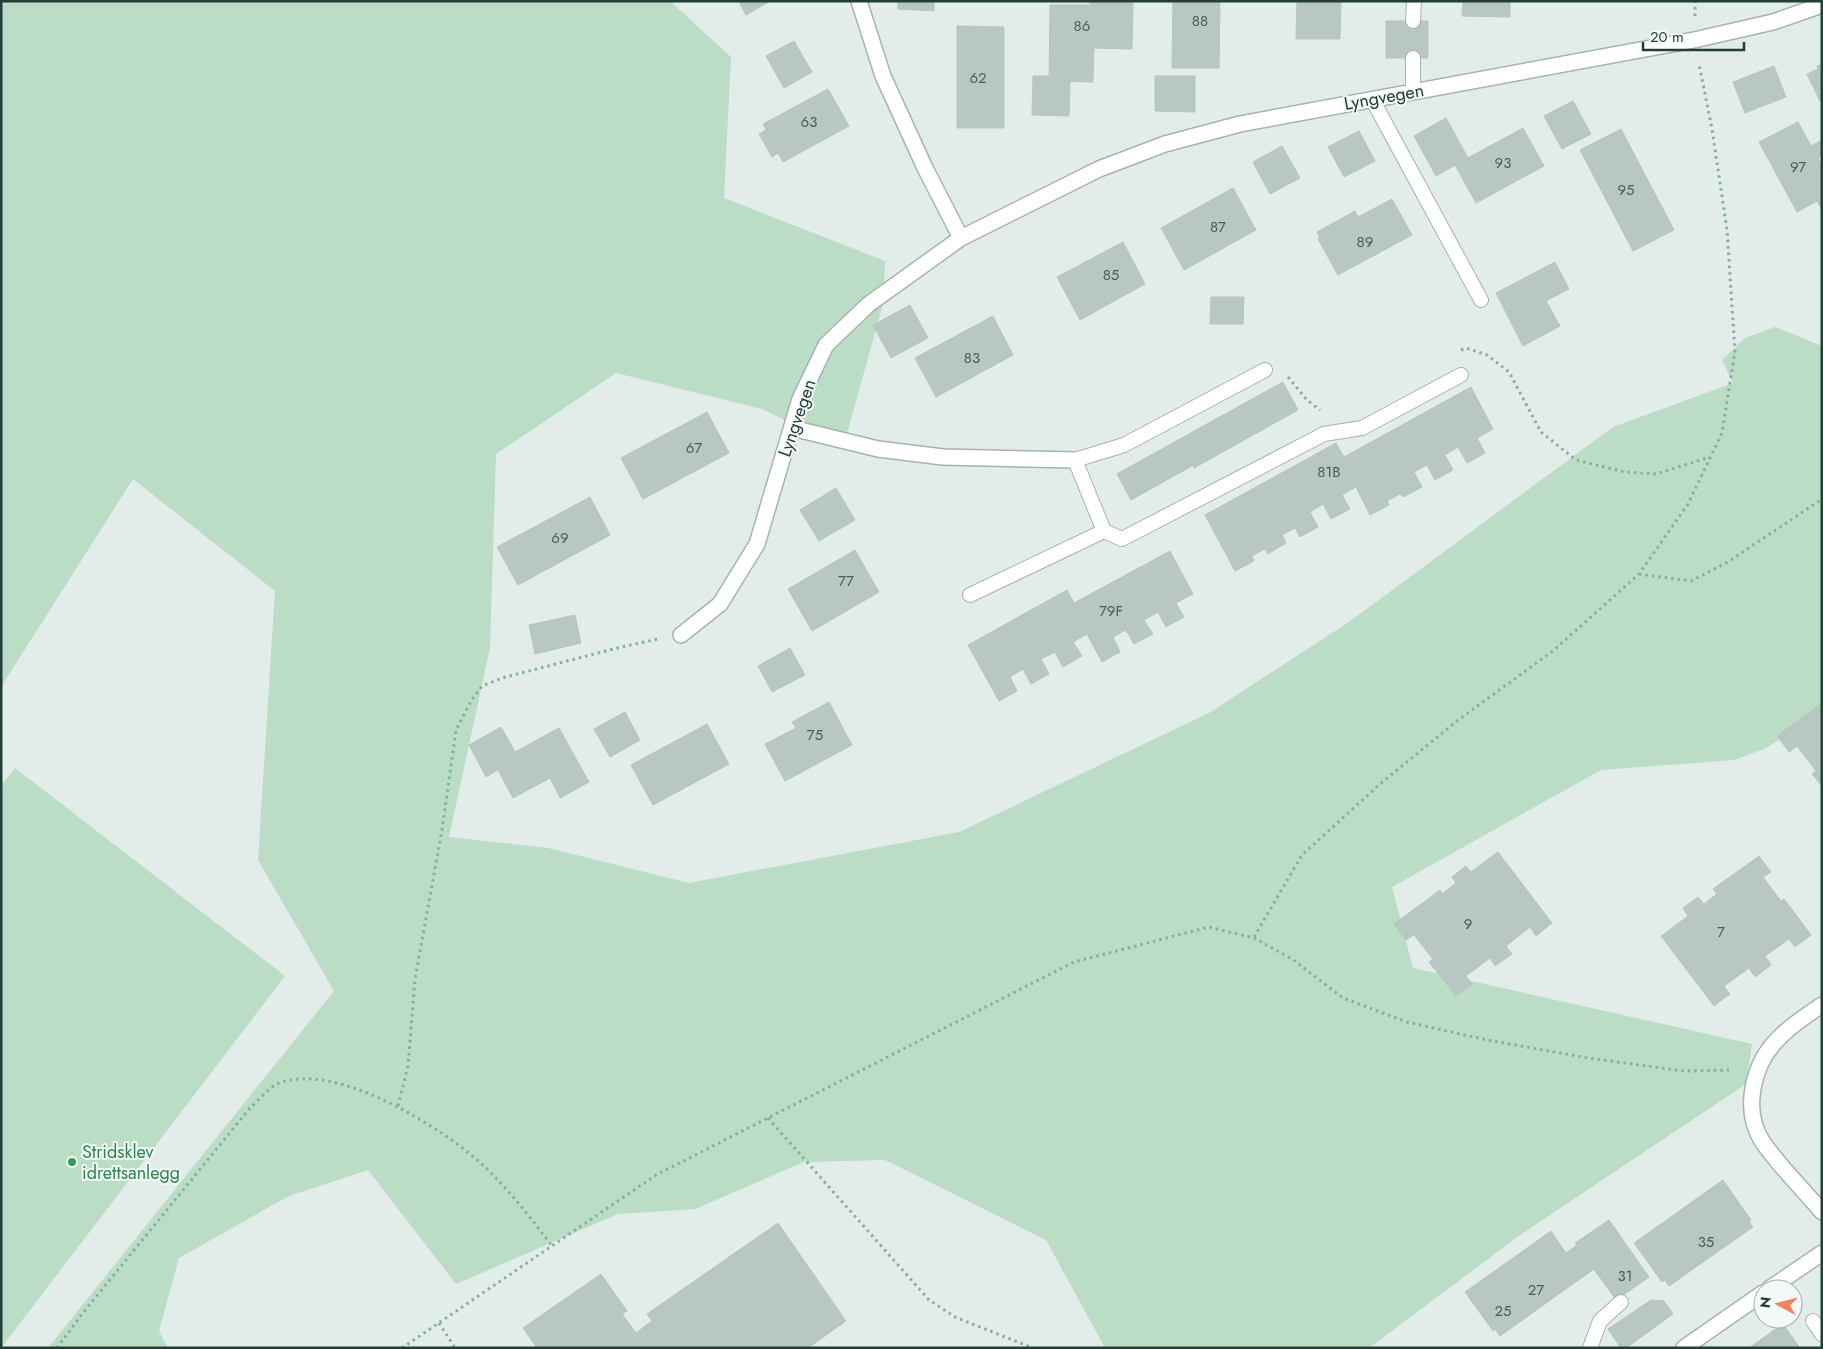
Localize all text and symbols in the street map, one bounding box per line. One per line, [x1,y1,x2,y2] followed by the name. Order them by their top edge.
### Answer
[1192,10,1208,32] house number: 88
[1074,15,1090,37] house number: 86
[1643,20,1744,52] scale bar
[1650,26,1684,48] text: 20 m
[969,67,987,89] house number: 62
[1342,77,1426,117] street label: Lyngvegen
[801,111,817,133] house number: 63
[1495,152,1511,174] house number: 93
[1790,156,1806,178] house number: 97
[1617,179,1635,201] house number: 95
[1210,216,1226,238] house number: 87
[1357,231,1373,253] house number: 89
[1103,264,1119,286] house number: 85
[964,347,980,369] house number: 83
[772,376,822,460] street label: Lyngvegen
[686,437,702,459] house number: 67
[1317,461,1341,483] house number: 81B
[551,527,569,549] house number: 69
[838,570,854,592] house number: 77
[1099,600,1123,622] house number: 79F
[807,724,823,746] house number: 75
[1464,913,1472,935] house number: 9
[1717,921,1725,943] house number: 7
[82,1139,180,1186] place label: Stridsklev idrettsanlegg
[66,1156,78,1168] marker: Stridsklev idrettsanlegg
[1698,1231,1714,1253] house number: 35
[1618,1265,1632,1287] house number: 31
[1528,1279,1544,1301] house number: 27
[1753,1279,1803,1329] north arrow
[1754,1296,1776,1309] text: N
[1495,1300,1512,1322] house number: 25

